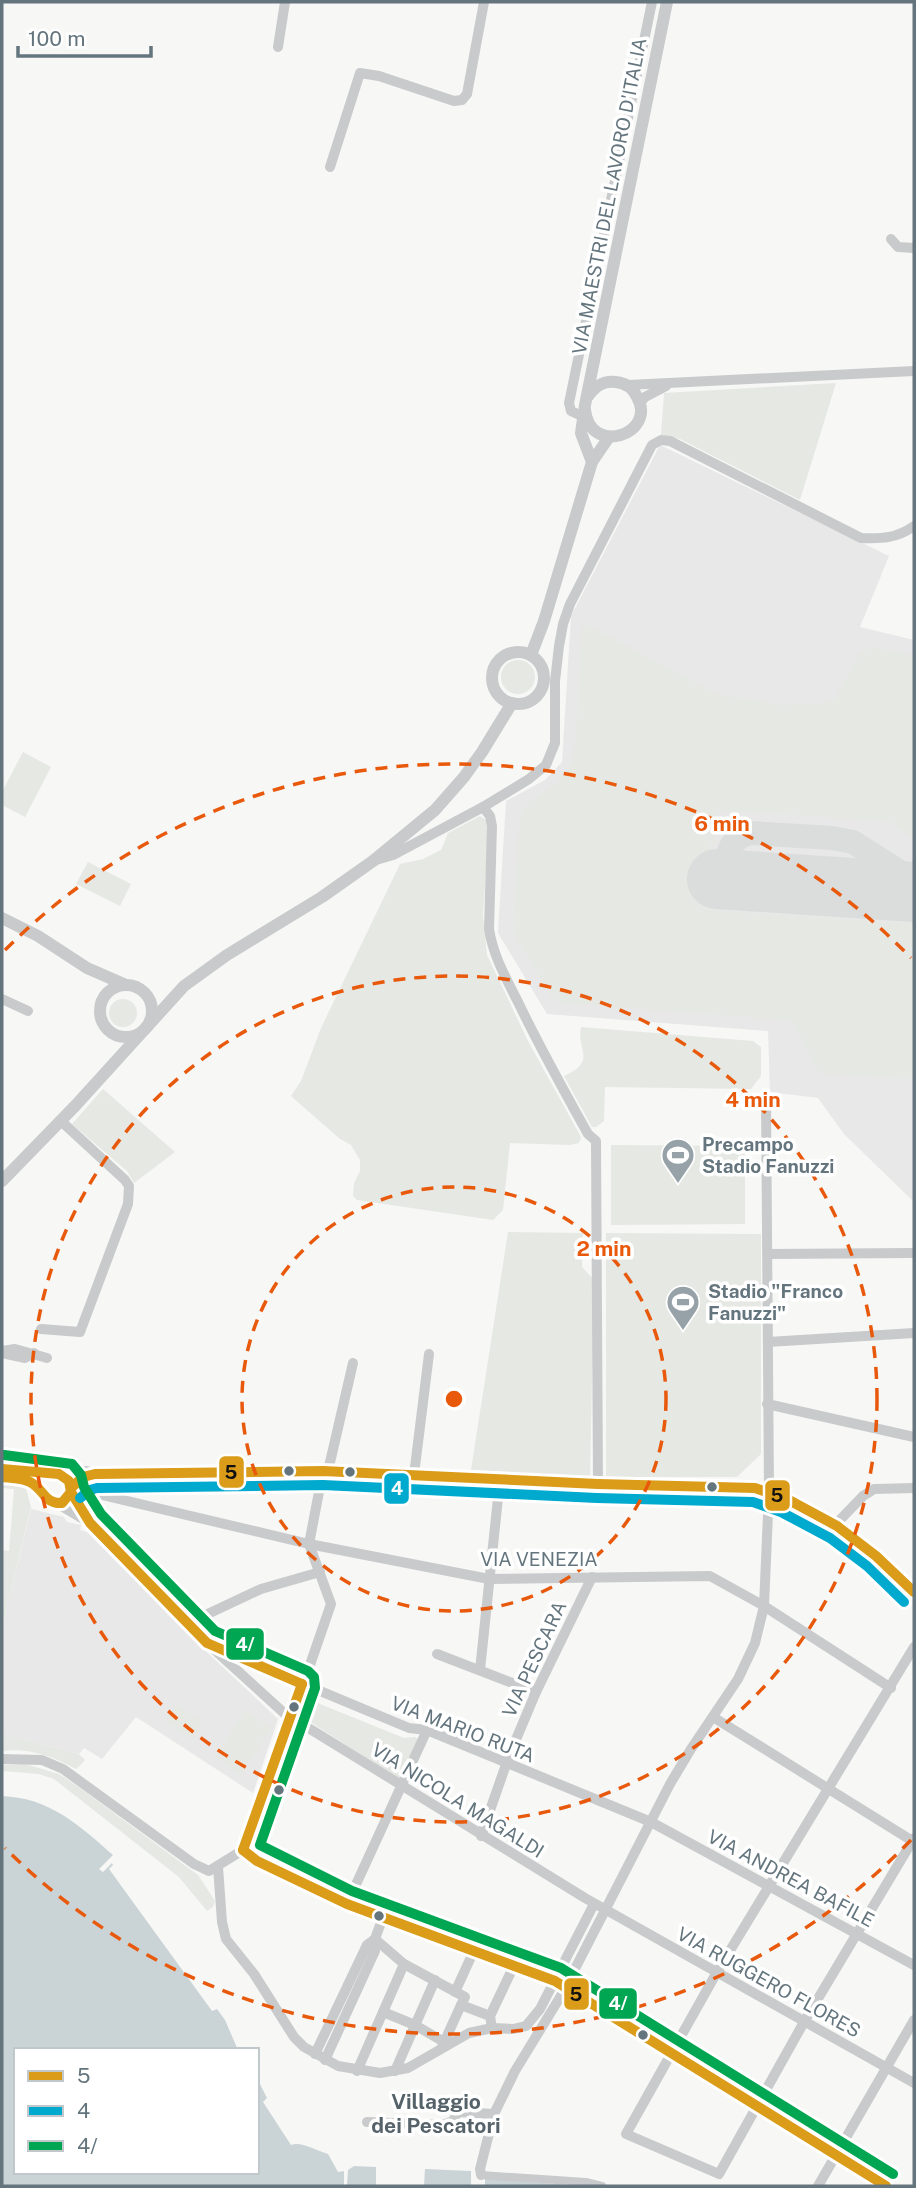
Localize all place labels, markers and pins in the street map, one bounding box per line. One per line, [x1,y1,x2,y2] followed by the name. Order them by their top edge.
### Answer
[702,1133,834,1177] place label: Precampo Stadio Fanuzzi
[659,1136,697,1185] sports icon: Precampo Stadio Fanuzzi
[708,1280,843,1324] place label: Stadio "Franco Fanuzzi"
[664,1283,702,1332] sports icon: Stadio "Franco Fanuzzi"
[442,1387,466,1411] centre of rings
[282,1464,296,1478] unlabelled marker
[343,1465,357,1479] unlabelled marker
[705,1480,719,1494] unlabelled marker
[287,1700,301,1714] unlabelled marker
[272,1783,286,1797] unlabelled marker
[372,1909,386,1923] unlabelled marker
[636,2028,650,2042] unlabelled marker

